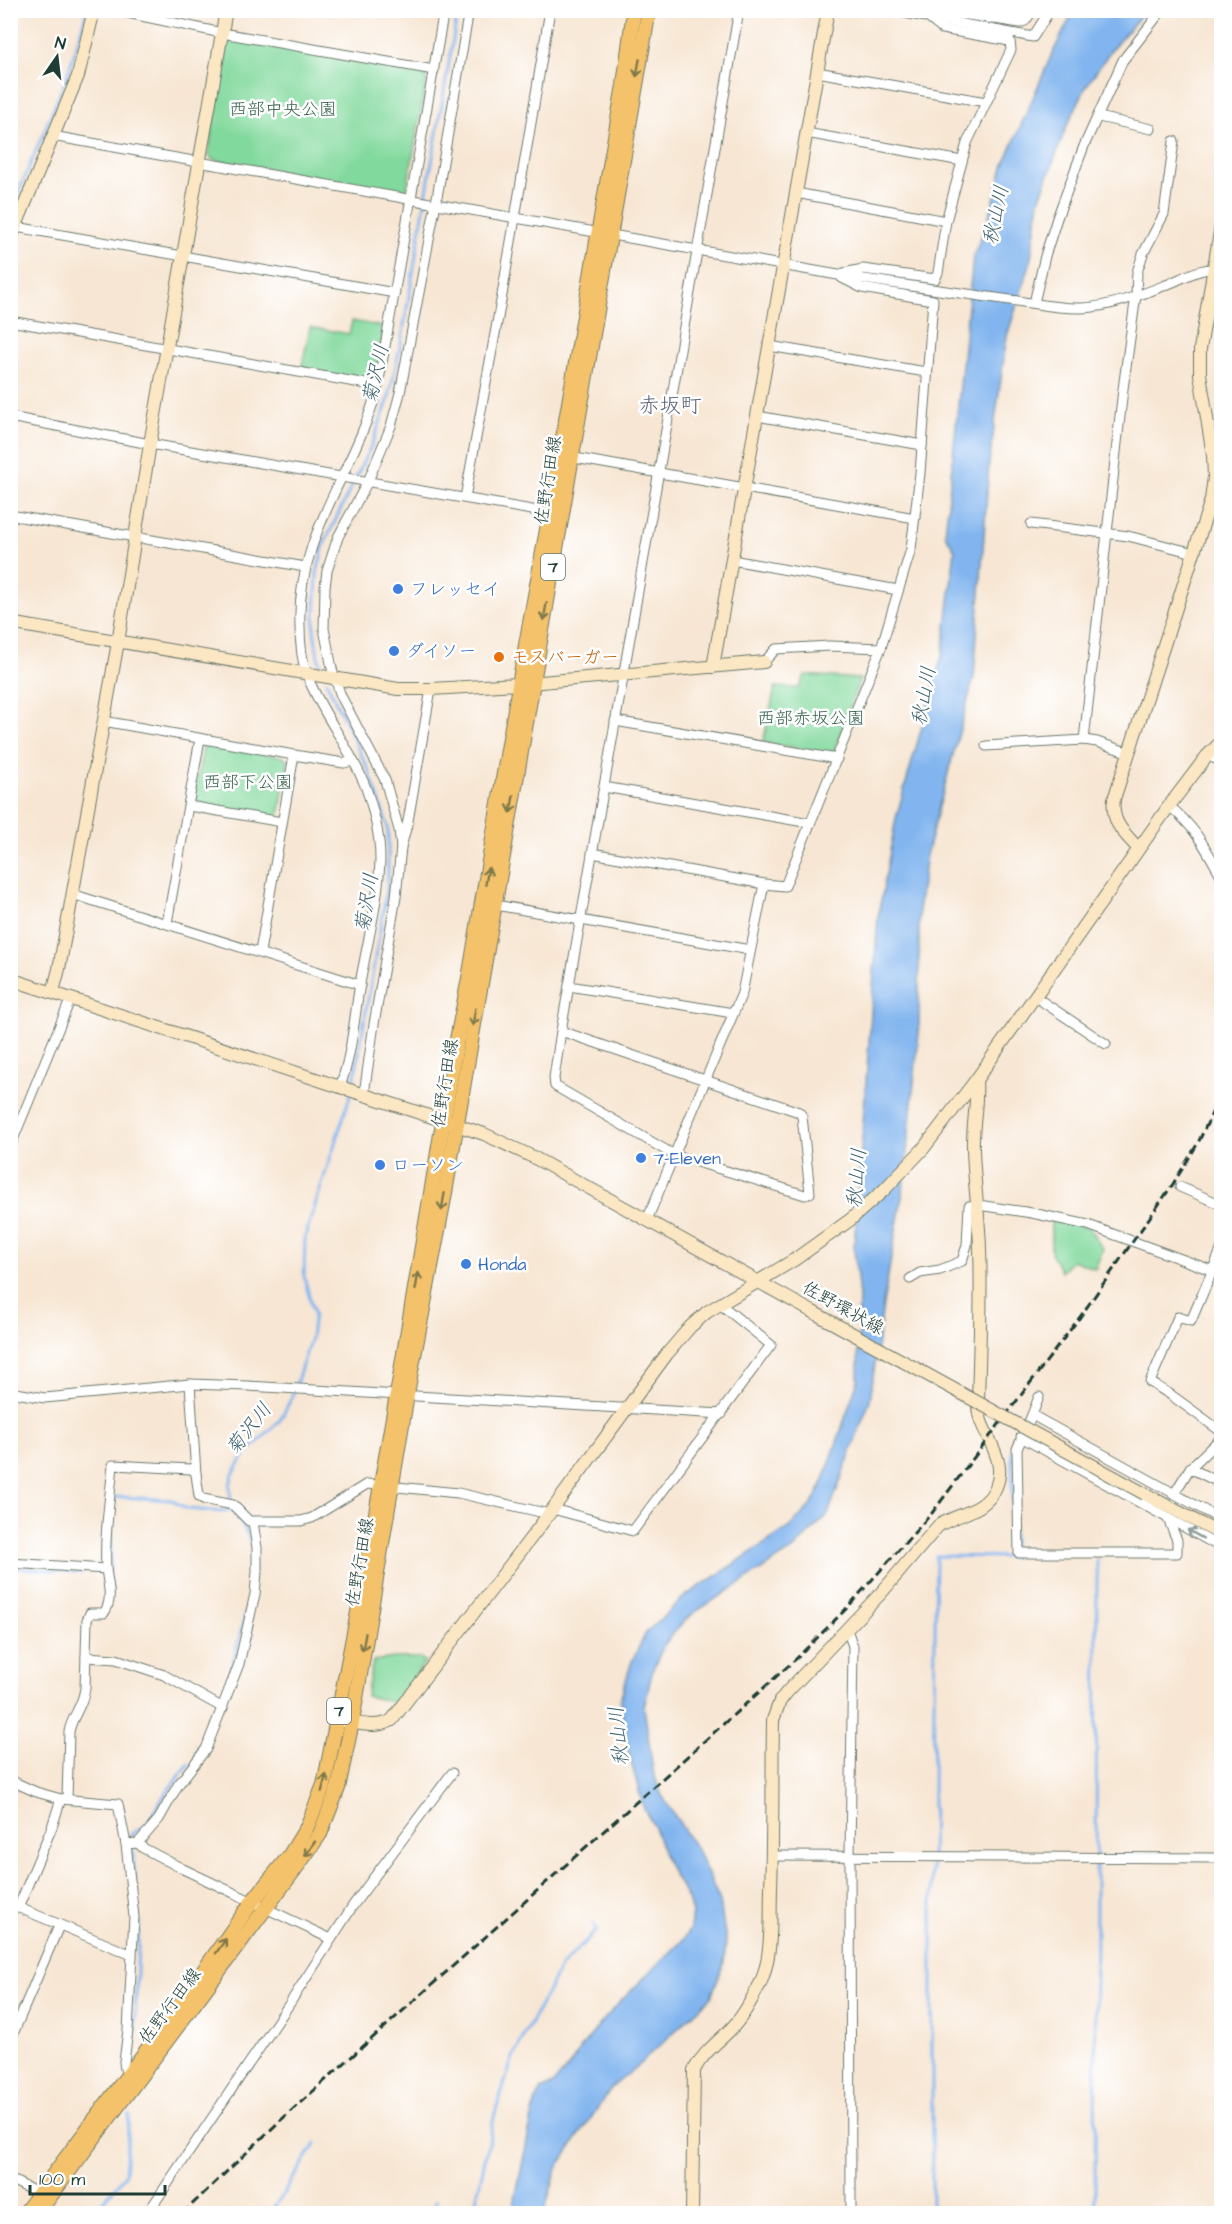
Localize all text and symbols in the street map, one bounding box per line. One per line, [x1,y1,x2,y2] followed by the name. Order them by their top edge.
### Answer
[27,27,87,87] north arrow
[53,32,68,55] text: N
[633,58,644,77] one-way arrow
[229,97,337,122] park label: 西部中央公園
[976,183,1016,247] water label: 秋山川
[356,342,396,406] water label: 菊沢川
[639,391,702,420] district label: 赤坂町
[529,434,567,526] street label: 佐野行田線
[541,554,565,580] road number: 7
[410,577,500,602] place label: フレッセイ
[391,582,405,596] marker: フレッセイ
[539,602,550,622] one-way arrow
[406,639,476,664] place label: ダイソー
[387,644,401,658] marker: ダイソー
[511,645,619,670] place label: モスバーガー
[492,650,506,664] marker: モスバーガー
[905,664,943,728] water label: 秋山川
[757,706,865,731] park label: 西部赤坂公園
[203,770,293,795] park label: 西部下公園
[506,794,517,814] one-way arrow
[482,867,493,887] one-way arrow
[348,871,386,935] water label: 菊沢川
[469,1007,480,1026] one-way arrow
[426,1037,464,1129] street label: 佐野行田線
[653,1146,721,1171] place label: 7-Eleven
[840,1147,874,1209] water label: 秋山川
[634,1151,648,1165] marker: 7-Eleven
[392,1153,464,1178] place label: ローソン
[373,1158,387,1172] marker: ローソン
[438,1192,449,1212] one-way arrow
[478,1252,526,1277] place label: Honda
[459,1257,473,1271] marker: Honda
[412,1272,423,1292] one-way arrow
[798,1275,888,1341] street label: 佐野環状線
[219,1397,279,1461] water label: 菊沢川
[340,1516,380,1608] street label: 佐野行田線
[1186,1527,1203,1539] one-way arrow
[359,1632,370,1652] one-way arrow
[327,1698,351,1724] road number: 7
[602,1705,636,1767] water label: 秋山川
[318,1773,330,1792] one-way arrow
[304,1840,316,1857] one-way arrow
[215,1939,227,1955] one-way arrow
[133,1963,207,2049] street label: 佐野行田線
[30,2158,165,2196] scale bar
[39,2167,85,2192] text: 100 m

